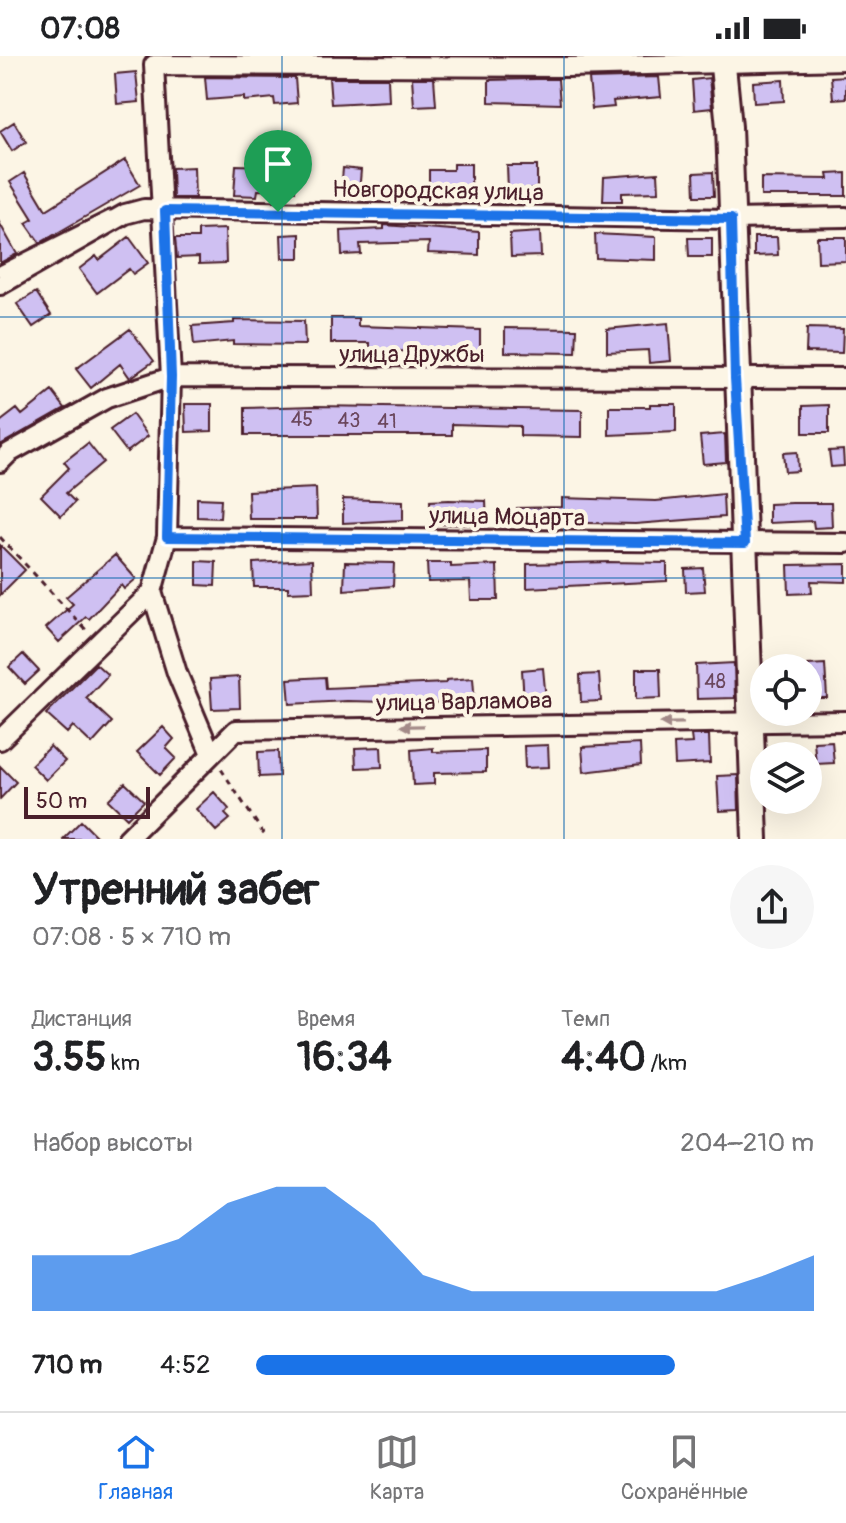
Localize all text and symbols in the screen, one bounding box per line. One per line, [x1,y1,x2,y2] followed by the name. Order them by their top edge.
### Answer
[40,10,120,47] text: 07:08
[244,130,312,212] pin
[256,142,300,186] icon: arrive
[332,175,544,207] street label: Новгородская улица
[338,340,485,369] street label: улица Дружбы
[291,407,313,432] house number: 45
[338,408,360,433] house number: 43
[377,409,397,434] house number: 41
[428,501,585,533] street label: улица Моцарта
[750,654,822,814] map controls
[750,654,822,726] button: locate
[704,669,726,694] house number: 48
[375,686,552,718] street label: улица Варламова
[659,717,684,730] one-way arrow
[399,720,424,732] one-way arrow
[750,742,822,814] button: layers
[24,783,150,819] scale bar
[36,787,87,815] text: 50 m
[32,863,319,918] text: Утренний забег
[730,865,814,949] button: share
[32,921,231,953] text: 07:08 · 5 × 710 m
[32,1005,132,1033] text: Дистанция
[297,1005,355,1033] text: Время
[561,1005,610,1033] text: Темп
[32,1033,106,1082] text: 3.55
[297,1033,392,1082] text: 16:34
[561,1033,646,1082] text: 4:40
[106,1049,140,1077] text: km
[646,1049,687,1077] text: /km
[32,1127,193,1159] text: Набор высоты
[680,1127,814,1159] text: 204–210 m
[32,1349,102,1381] text: 710 m
[160,1349,211,1381] text: 4:52
[98,1430,173,1506] tab: Главная
[370,1430,424,1506] tab: Карта
[621,1430,748,1506] tab: Сохранённые

